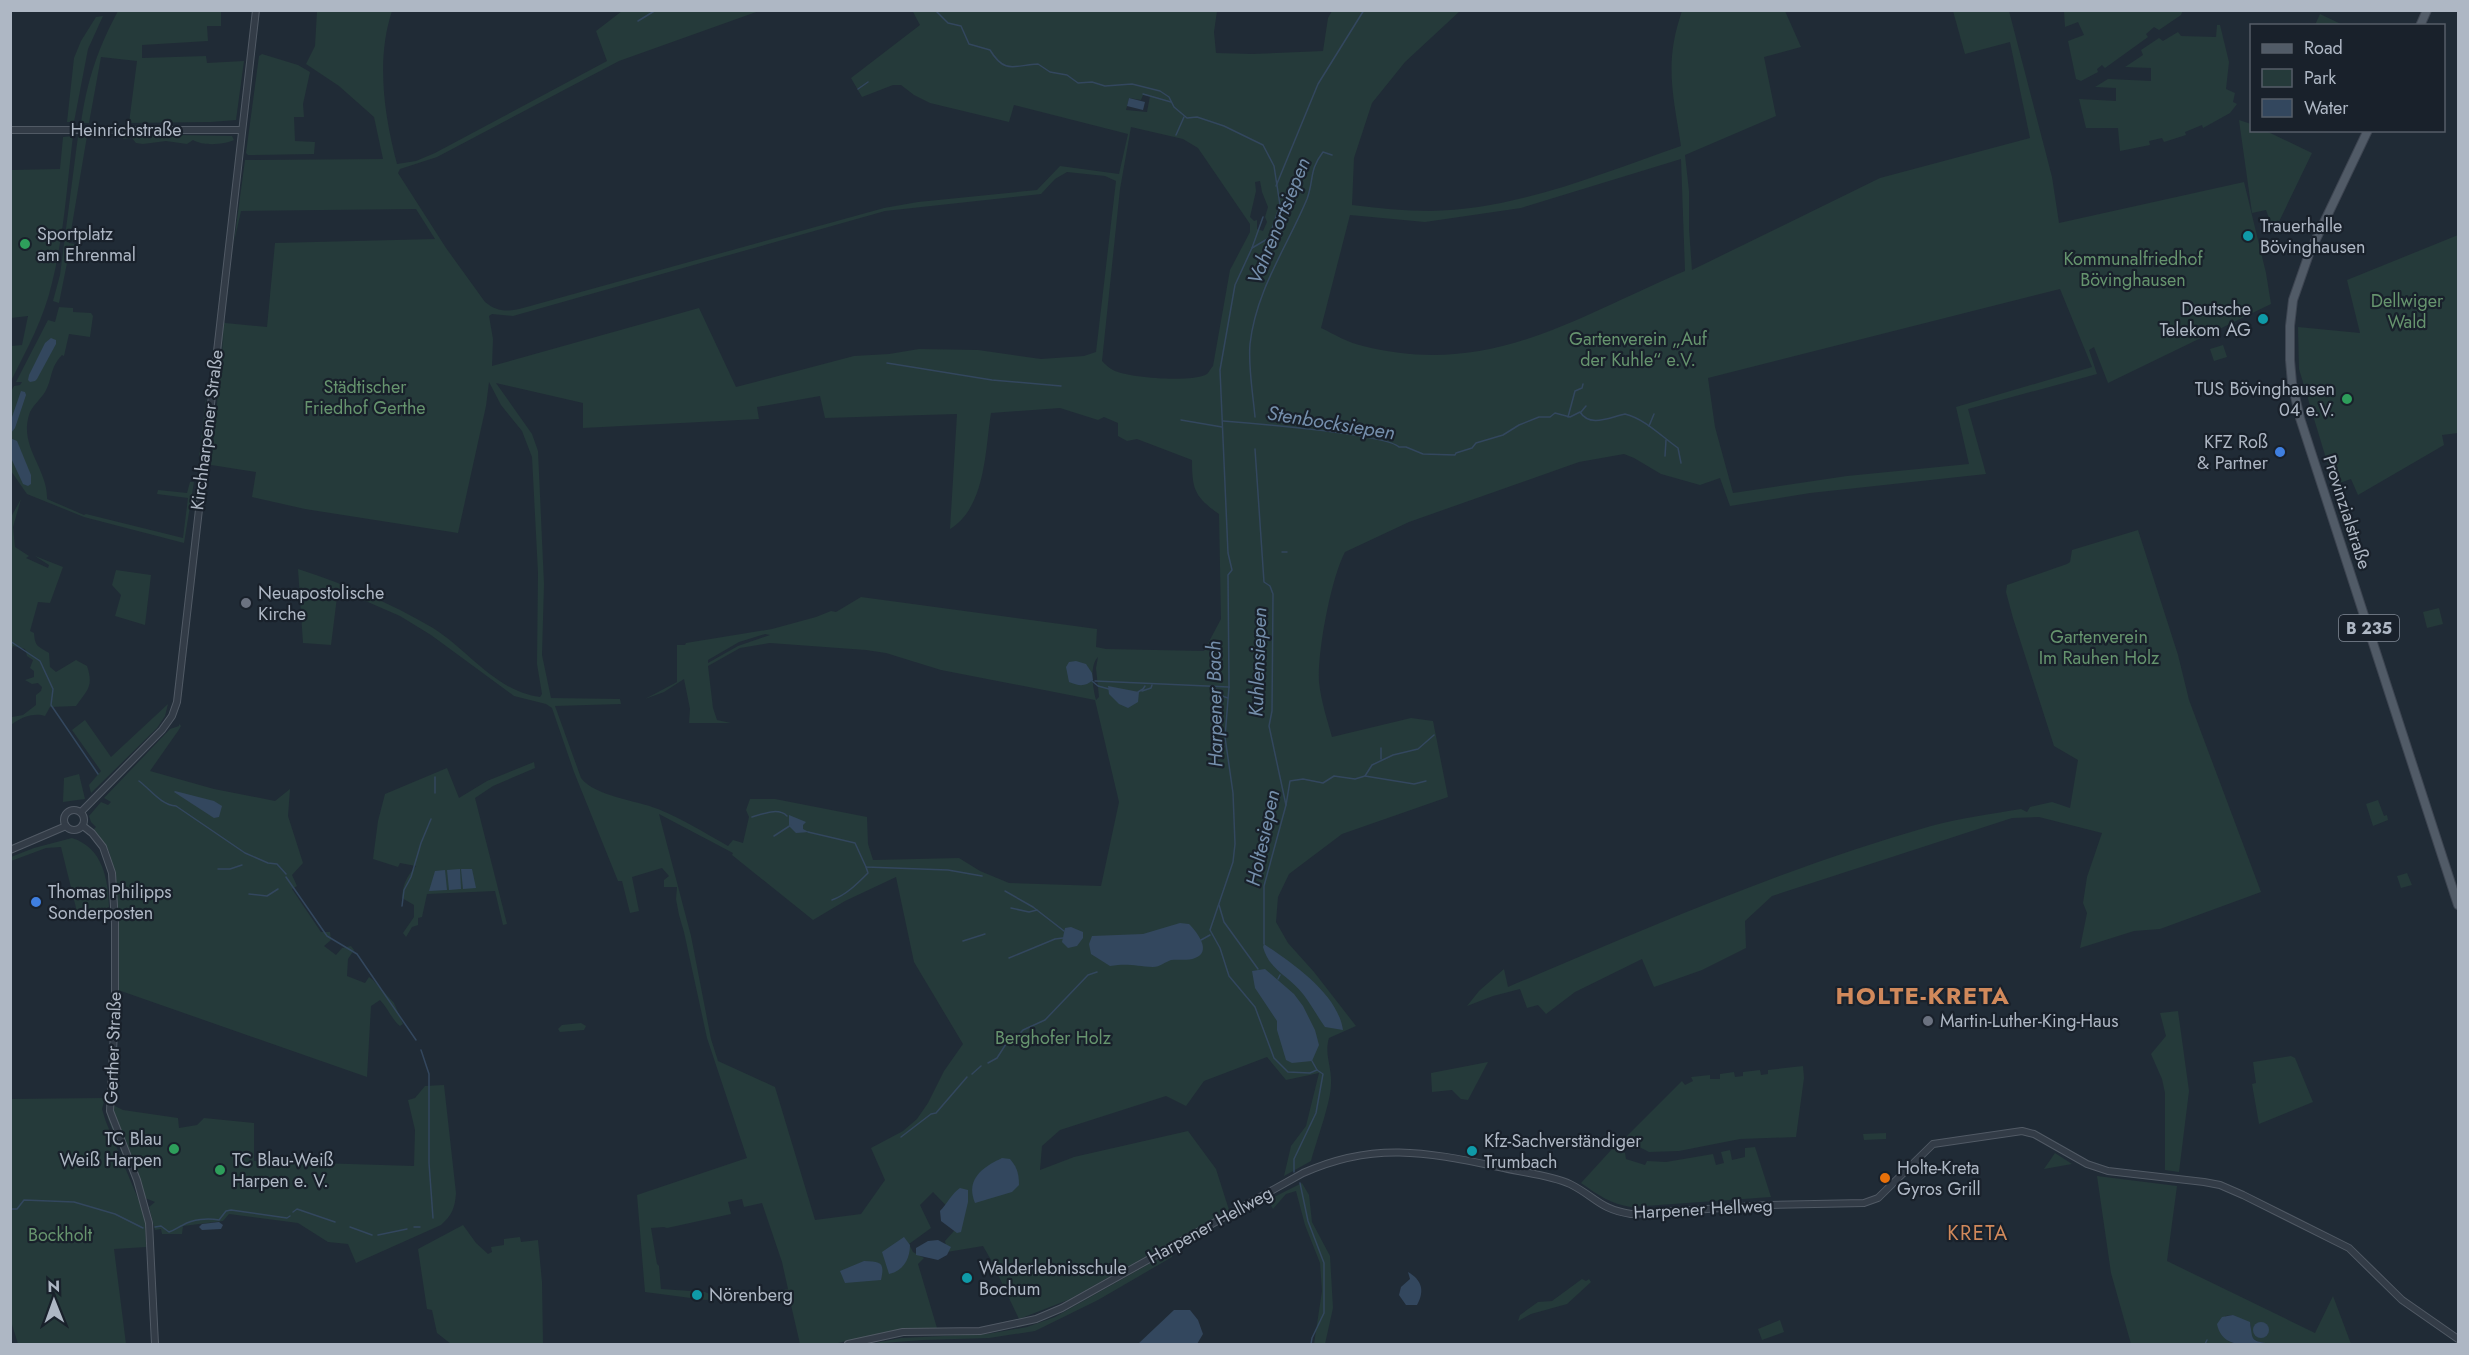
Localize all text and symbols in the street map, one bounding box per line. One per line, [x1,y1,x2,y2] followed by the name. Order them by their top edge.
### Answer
[2250,24,2445,132] legend
[2304,35,2343,61] text: Road
[2304,65,2336,91] text: Park
[2304,95,2349,121] text: Water
[70,117,182,143] street label: Heinrichstraße
[1240,153,1318,289] water label: Vahrenortsiepen
[2260,213,2365,260] place label: Trauerhalle Bövinghausen
[37,221,136,268] place label: Sportplatz am Ehrenmal
[2241,229,2255,243] marker: Trauerhalle Bövinghausen
[18,237,32,251] marker: Sportplatz am Ehrenmal
[2063,246,2203,293] park label: Kommunalfriedhof Bövinghausen
[2371,288,2444,335] park label: Dellwiger Wald
[2160,296,2251,343] place label: Deutsche Telekom AG
[2256,312,2270,326] marker: Deutsche Telekom AG
[1569,326,1708,373] park label: Gartenverein „Auf der Kuhle“ e.V.
[184,348,230,512] street label: Kirchharpener Straße
[304,374,426,421] park label: Städtischer Friedhof Gerthe
[2195,376,2335,423] place label: TUS Bövinghausen 04 e.V.
[2340,392,2354,406] marker: TUS Bövinghausen 04 e.V.
[1265,399,1397,447] water label: Stenbocksiepen
[2197,429,2269,476] place label: KFZ Roß & Partner
[2273,445,2287,459] marker: KFZ Roß & Partner
[2316,452,2378,572] street label: Provinzialstraße
[258,580,384,627] place label: Neuapostolische Kirche
[239,596,253,610] marker: Neuapostolische Kirche
[1242,607,1274,717] water label: Kuhlensiepen
[2339,615,2399,641] road number: B 235
[2039,624,2160,671] park label: Gartenverein Im Rauhen Holz
[1199,640,1231,768] water label: Harpener Bach
[1239,787,1287,889] water label: Holtesiepen
[48,879,172,926] place label: Thomas Philipps Sonderposten
[29,895,43,909] marker: Thomas Philipps Sonderposten
[1836,978,2010,1013] district label: HOLTE-KRETA
[98,991,128,1105] street label: Gerther Straße
[1940,1008,2118,1034] place label: Martin-Luther-King-Haus
[1921,1014,1935,1028] marker: Martin-Luther-King-Haus
[995,1025,1112,1051] park label: Berghofer Holz
[59,1126,162,1173] place label: TC Blau Weiß Harpen
[1484,1128,1642,1175] place label: Kfz-Sachverständiger Trumbach
[167,1142,181,1156] marker: TC Blau Weiß Harpen
[1465,1144,1479,1158] marker: Kfz-Sachverständiger Trumbach
[232,1147,334,1194] place label: TC Blau-Weiß Harpen e. V.
[1897,1155,1981,1202] place label: Holte-Kreta Gyros Grill
[213,1163,227,1177] marker: TC Blau-Weiß Harpen e. V.
[1878,1171,1892,1185] marker: Holte-Kreta Gyros Grill
[1143,1180,1277,1270] street label: Harpener Hellweg
[1633,1192,1773,1226] street label: Harpener Hellweg
[1947,1219,2009,1248] district label: KRETA
[28,1222,93,1248] park label: Bockholt
[979,1255,1127,1302] place label: Walderlebnisschule Bochum
[24,1271,84,1331] north arrow
[960,1271,974,1285] marker: Walderlebnisschule Bochum
[47,1275,60,1298] text: N
[709,1282,793,1308] place label: Nörenberg
[690,1288,704,1302] marker: Nörenberg

